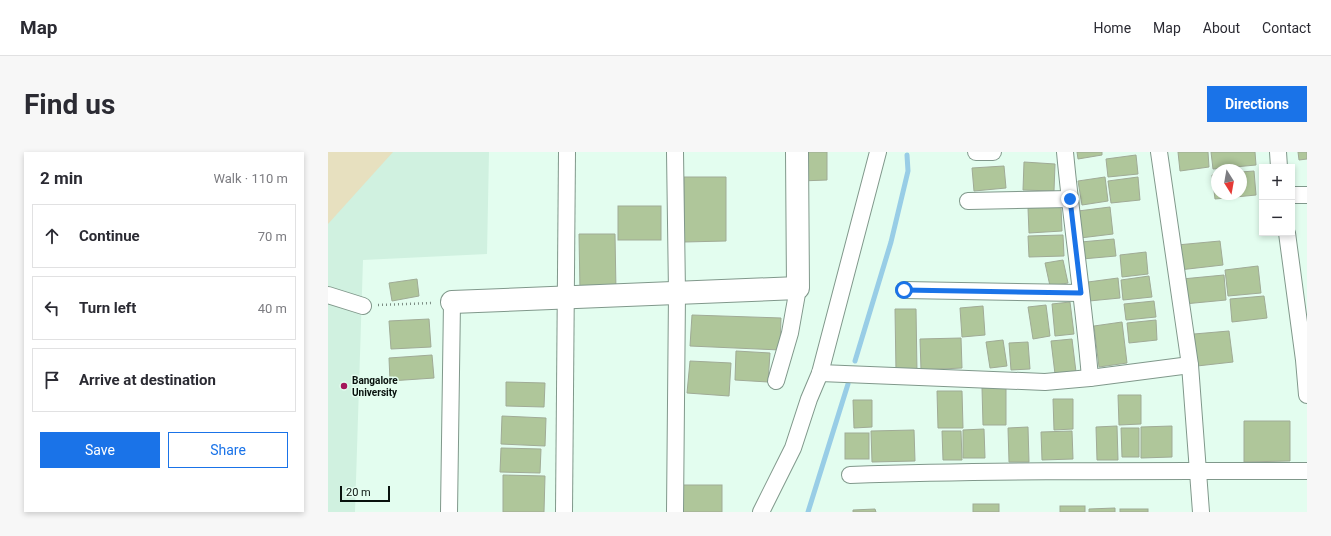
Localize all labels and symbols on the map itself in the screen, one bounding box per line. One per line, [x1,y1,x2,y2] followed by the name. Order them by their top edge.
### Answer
[1211,164,1247,200] north arrow
[1061,190,1079,208] route end
[895,281,913,299] route start
[352,375,398,398] place label: Bangalore University
[339,381,349,391] marker: Bangalore University
[340,484,390,503] scale bar

